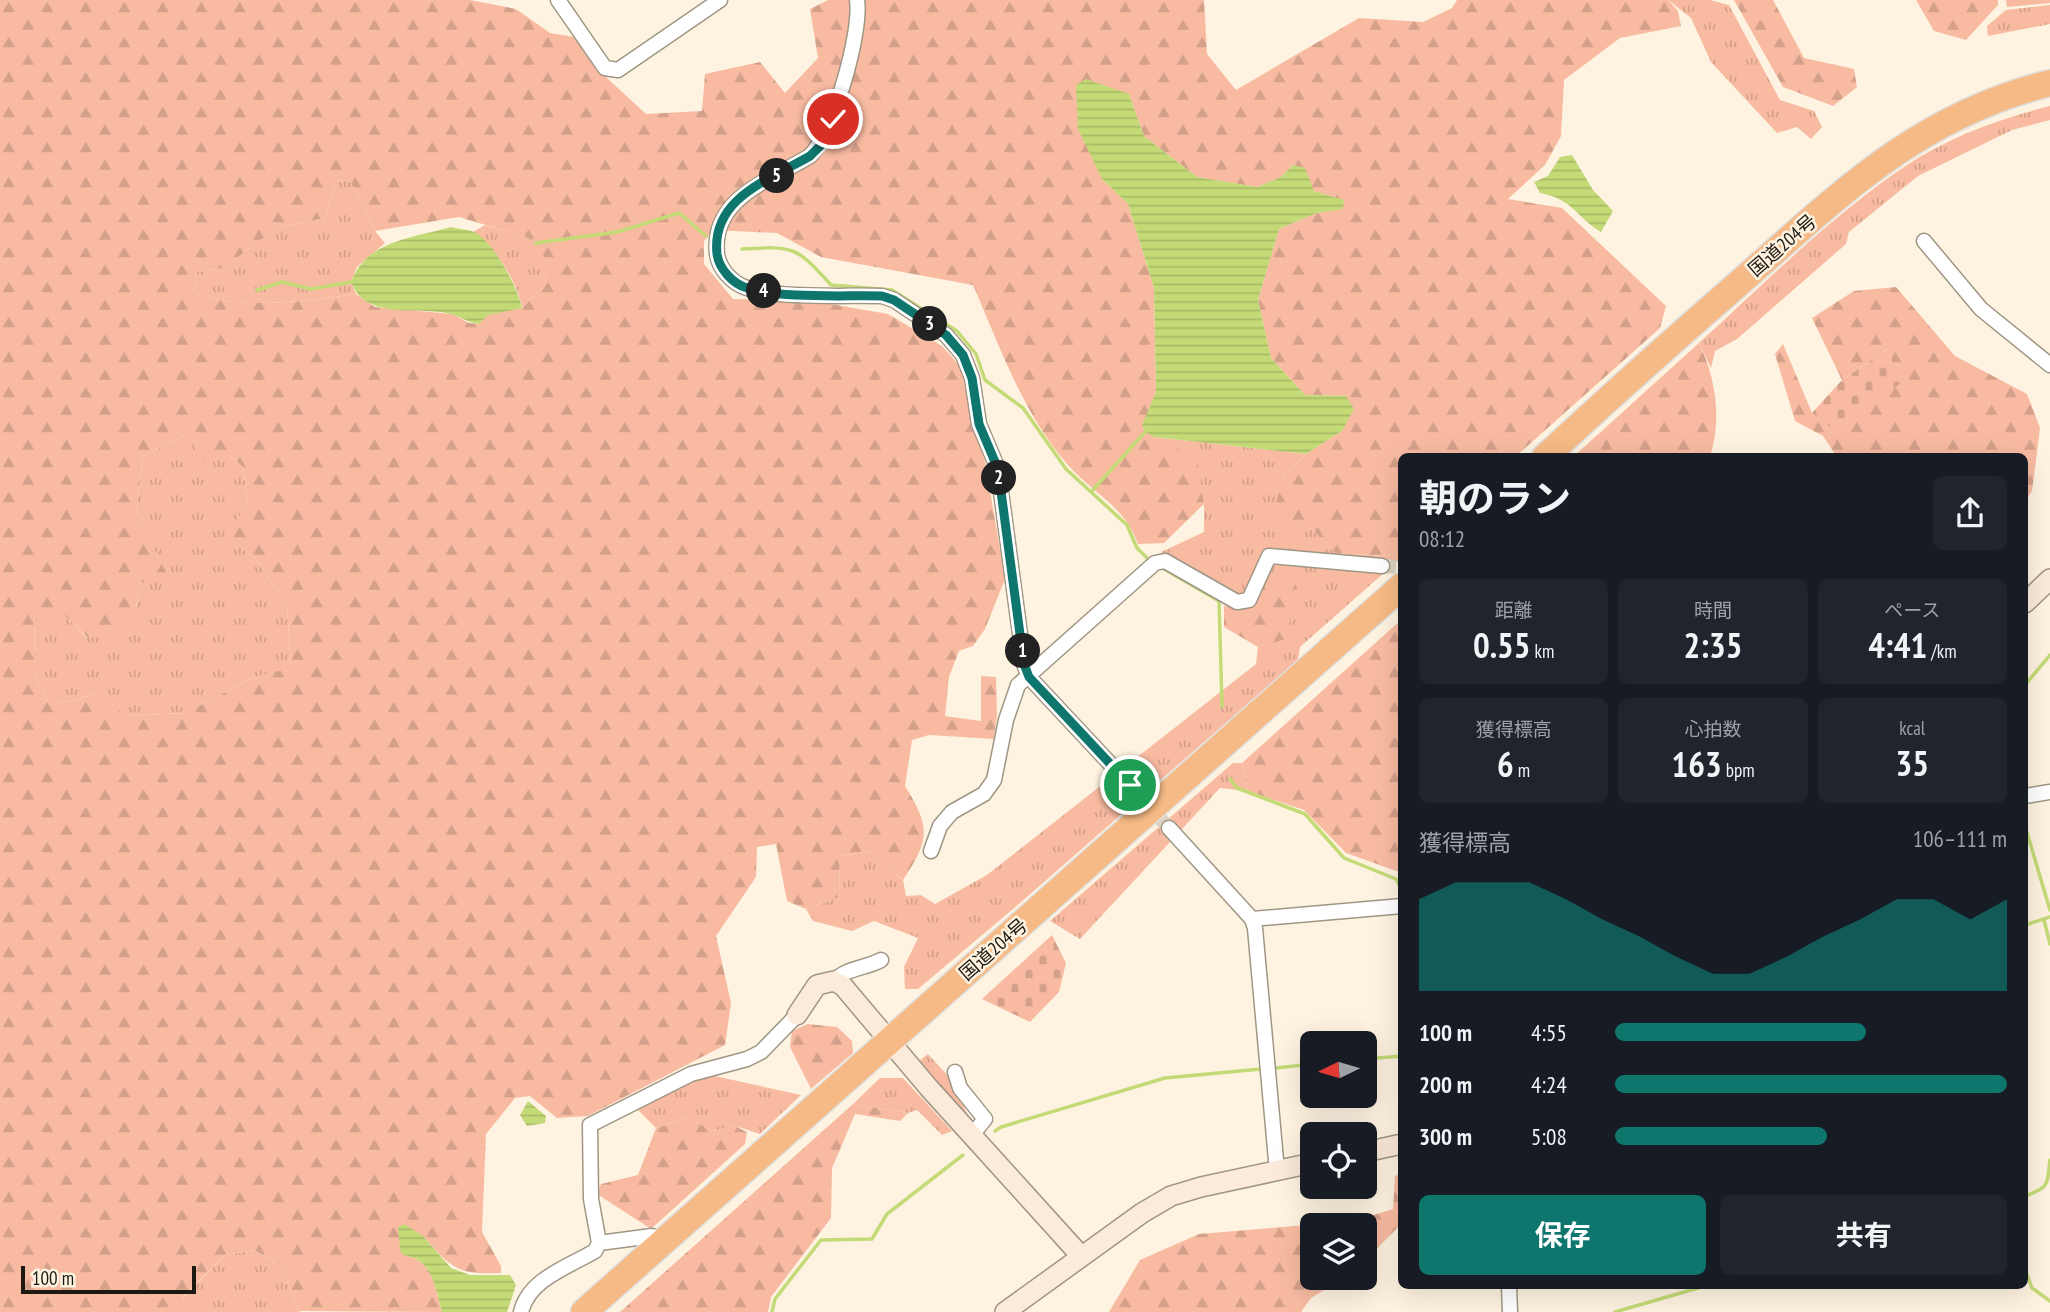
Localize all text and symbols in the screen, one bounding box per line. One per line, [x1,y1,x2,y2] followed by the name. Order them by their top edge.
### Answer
[803,89,863,149] pin
[814,100,852,138] icon: check
[760,158,794,194] pin: 5
[772,163,781,187] text: 5
[1743,209,1821,281] street label: 国道204号
[746,274,782,308] pin: 4
[759,278,768,302] text: 4
[912,306,948,342] pin: 3
[925,311,934,335] text: 3
[982,461,1016,496] pin: 2
[994,465,1003,489] text: 2
[1419,473,1571,522] text: 朝のラン
[1933,476,2007,550] button: share
[1419,524,1465,553] text: 08:12
[1495,598,1533,622] text: 距離
[1694,598,1732,622] text: 時間
[1884,598,1940,622] text: ペース
[1473,622,1531,668] text: 0.55
[1684,622,1742,668] text: 2:35
[1868,622,1927,668] text: 4:41
[1006,634,1040,668] pin: 1
[1018,638,1027,662] text: 1
[1531,639,1554,663] text: km
[1927,639,1957,663] text: /km
[1899,716,1925,740] text: kcal
[1476,717,1552,741] text: 獲得標高
[1684,717,1742,741] text: 心拍数
[1896,740,1929,786] text: 35
[1497,741,1514,787] text: 6
[1671,741,1722,787] text: 163
[1100,755,1160,815] pin
[1514,758,1530,782] text: m
[1722,758,1755,782] text: bpm
[1111,766,1149,804] icon: arrive
[1913,824,2007,853] text: 106–111 m
[1419,828,1511,857] text: 獲得標高
[954,913,1032,985] street label: 国道204号
[1419,1018,1472,1047] text: 100 m
[1531,1018,1567,1047] text: 4:55
[1300,1031,1377,1108] north arrow
[1300,1031,1377,1290] map controls
[1419,1070,1472,1099] text: 200 m
[1531,1070,1567,1099] text: 4:24
[1300,1122,1377,1199] button: locate
[1419,1122,1472,1151] text: 300 m
[1531,1122,1567,1151] text: 5:08
[1419,1195,1706,1275] button: 保存
[1720,1195,2007,1275] button: 共有
[1300,1213,1377,1290] button: layers
[21,1263,196,1295] scale bar
[32,1266,74,1290] text: 100 m

